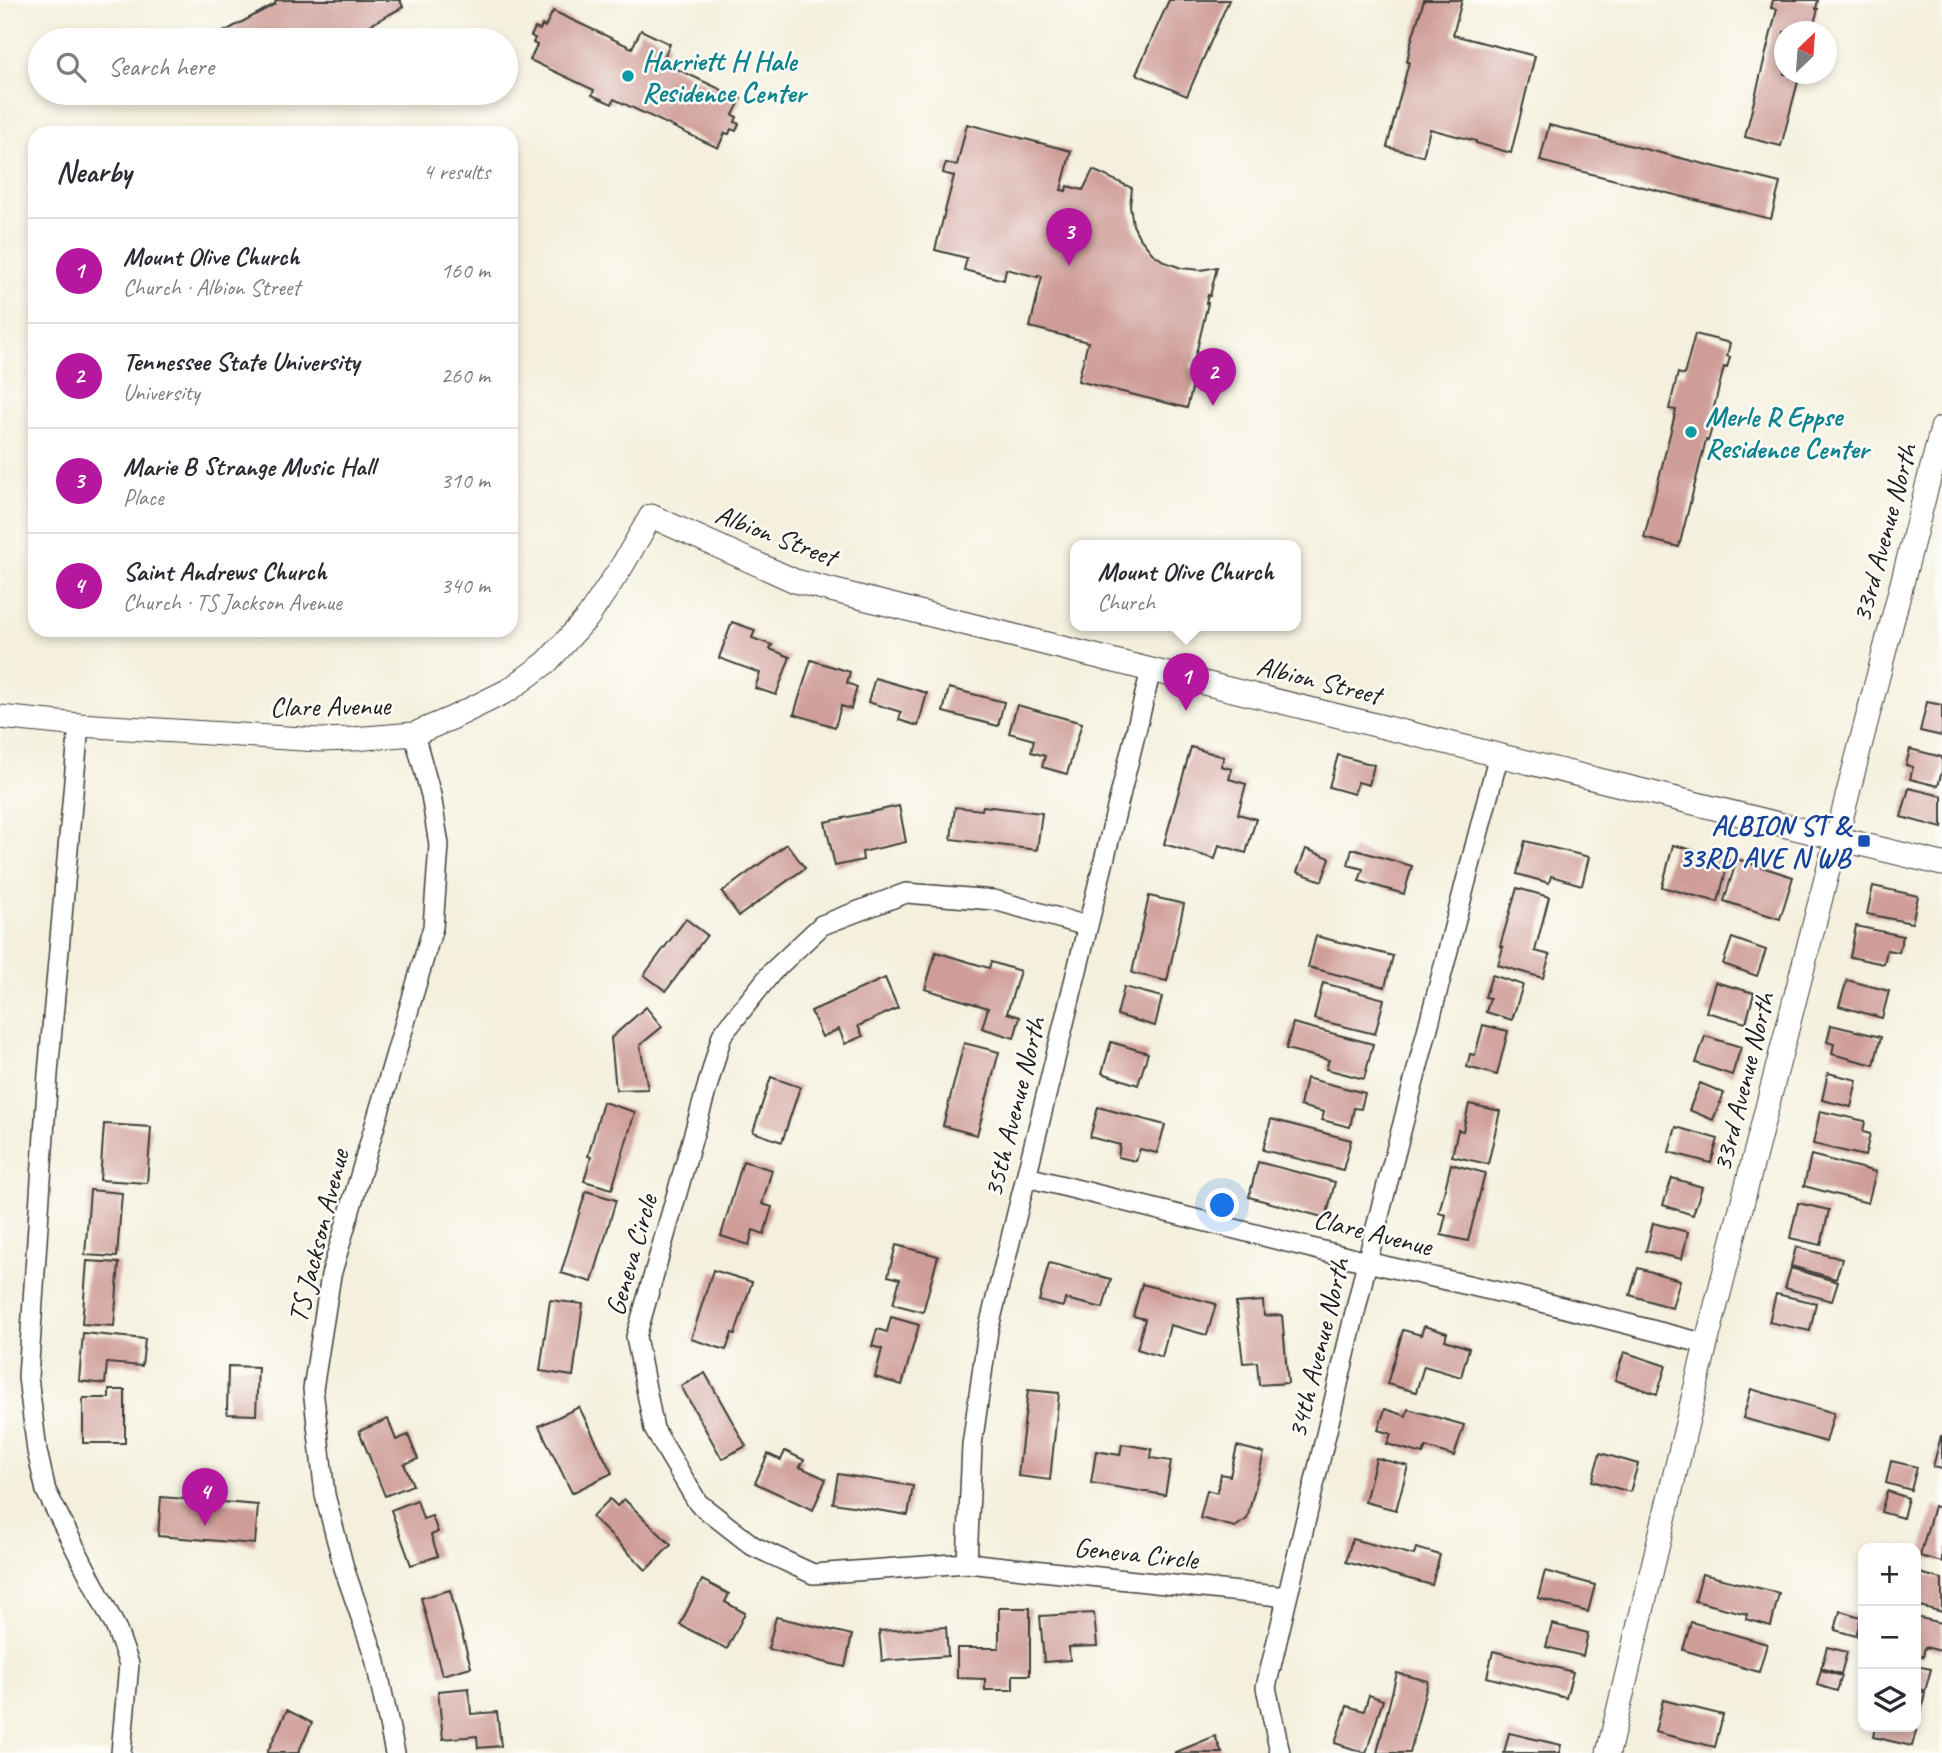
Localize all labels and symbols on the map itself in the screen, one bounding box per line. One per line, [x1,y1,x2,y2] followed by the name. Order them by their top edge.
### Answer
[1774,21,1837,84] north arrow
[642,43,809,110] place label: Harriett H Hale Residence Center
[620,68,636,84] marker: Harriett H Hale Residence Center
[1046,208,1092,266] pin: 3
[1190,348,1236,406] pin: 2
[1705,399,1872,466] place label: Merle R Eppse Residence Center
[1683,424,1699,440] marker: Merle R Eppse Residence Center
[1843,438,1925,626] street label: 33rd Avenue North
[711,496,845,575] street label: Albion Street
[1253,648,1388,713] street label: Albion Street
[1163,653,1209,711] pin: 1
[269,687,392,725] street label: Clare Avenue
[1679,808,1853,875] place label: ALBION ST & 33RD AVE N WB
[1856,833,1872,849] marker: ALBION ST & 33RD AVE N WB
[1704,987,1783,1175] street label: 33rd Avenue North
[975,1011,1054,1201] street label: 35th Avenue North
[280,1144,357,1326] street label: TS Jackson Avenue
[1205,1188,1239,1222] your location
[597,1189,665,1320] street label: Geneva Circle
[1310,1200,1438,1264] street label: Clare Avenue
[1279,1252,1358,1442] street label: 34th Avenue North
[182,1468,228,1526] pin: 4
[1072,1529,1202,1577] street label: Geneva Circle

